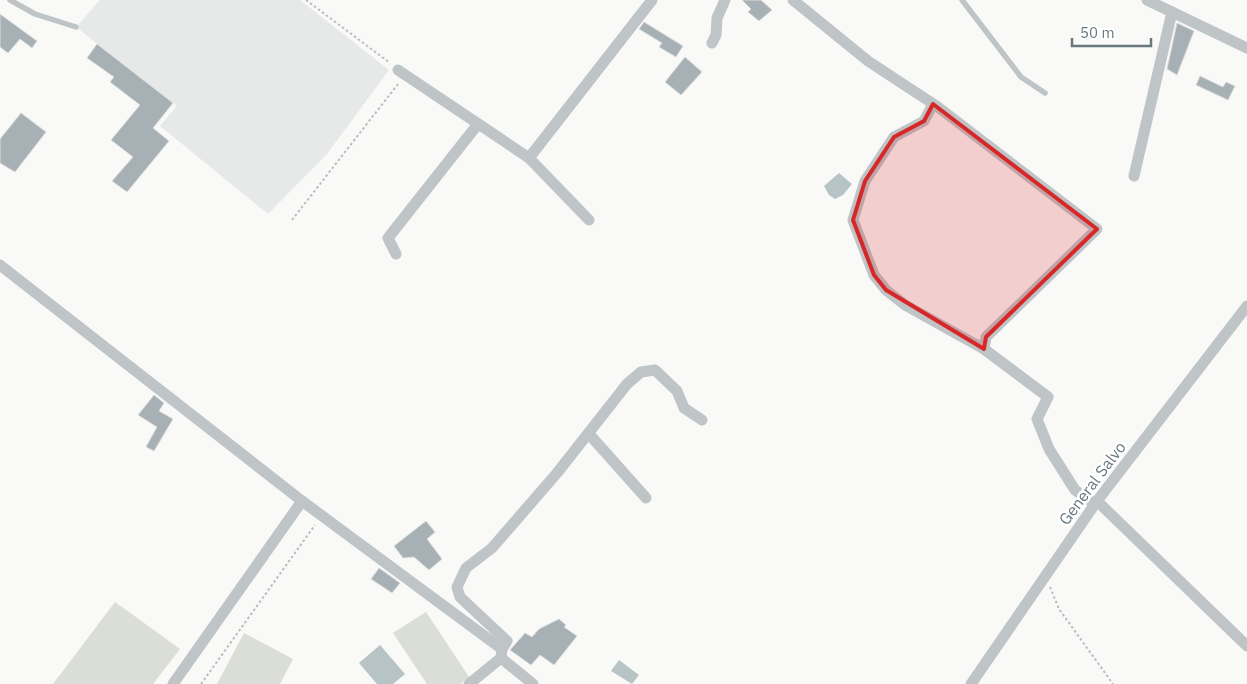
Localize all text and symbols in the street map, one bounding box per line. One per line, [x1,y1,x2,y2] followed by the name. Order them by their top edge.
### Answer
[1072,15,1151,47] scale bar
[1080,23,1115,42] text: 50 m
[1054,437,1130,529] street label: General Salvo

